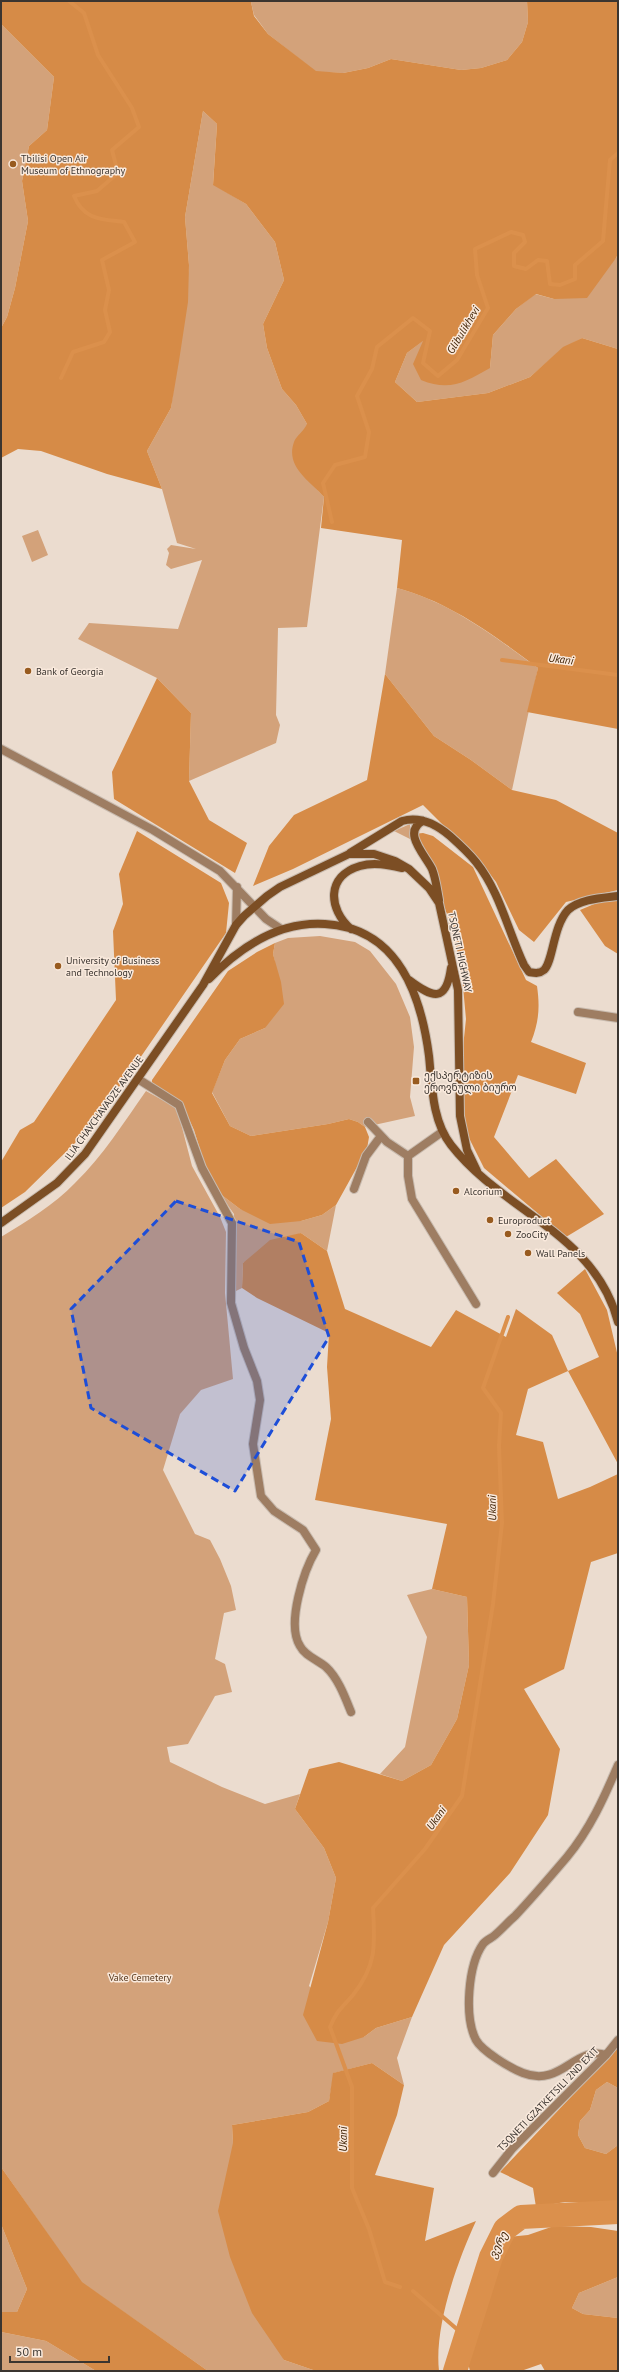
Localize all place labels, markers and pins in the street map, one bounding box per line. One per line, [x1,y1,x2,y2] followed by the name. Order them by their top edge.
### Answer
[21,152,126,177] place label: Tbilisi Open Air Museum of Ethnography
[8,159,18,169] marker: Tbilisi Open Air Museum of Ethnography
[36,665,103,678] place label: Bank of Georgia
[23,666,33,676] marker: Bank of Georgia
[66,954,159,979] place label: University of Business and Technology
[53,961,63,971] marker: University of Business and Technology
[424,1069,517,1094] place label: ექსპერტიზის ეროვნული ბიურო
[411,1076,421,1086] marker: ექსპერტიზის ეროვნული ბიურო
[464,1185,502,1198] place label: Alcorium
[451,1186,461,1196] marker: Alcorium
[498,1214,551,1227] place label: Europroduct
[485,1215,495,1225] marker: Europroduct
[516,1228,548,1241] place label: ZooCity
[503,1229,513,1239] marker: ZooCity
[536,1247,585,1260] place label: Wall Panels
[523,1248,533,1258] marker: Wall Panels

